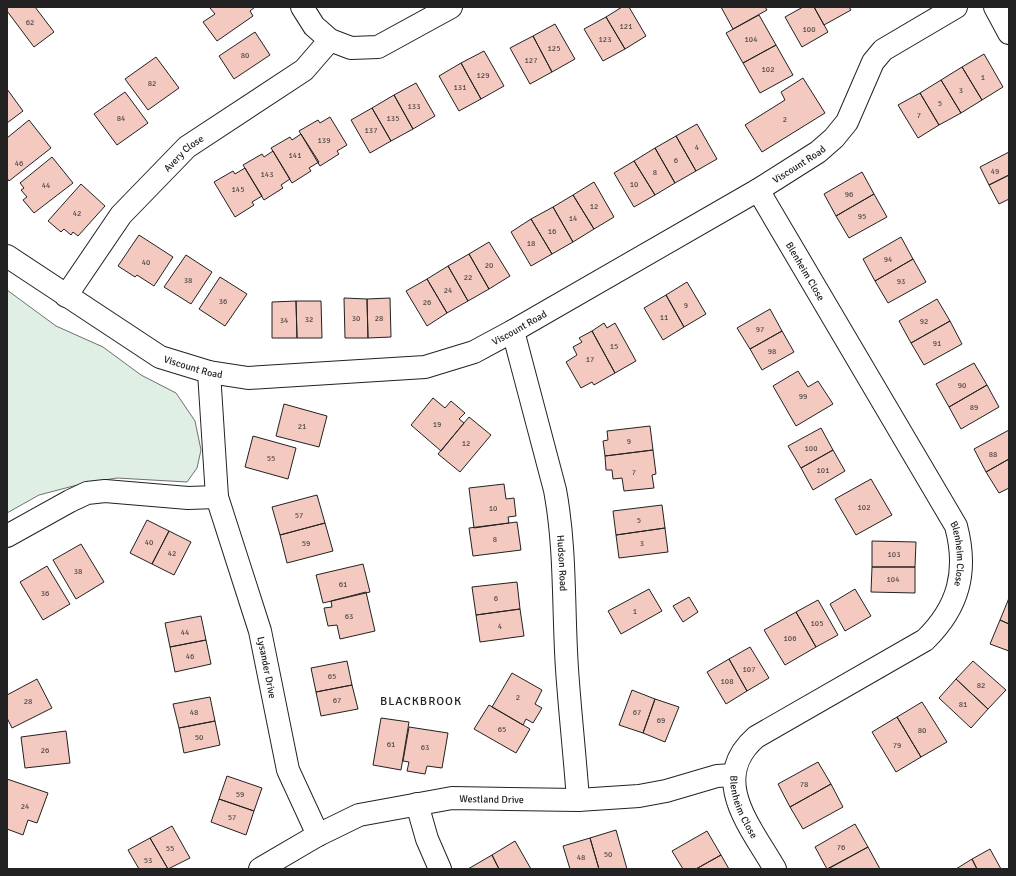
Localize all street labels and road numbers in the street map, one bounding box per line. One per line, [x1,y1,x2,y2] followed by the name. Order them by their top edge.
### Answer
[161,133,206,175] street label: Avery Close
[771,143,828,186] street label: Viscount Road
[783,240,827,303] street label: Blenheim Close
[490,308,549,348] street label: Viscount Road
[162,353,223,381] street label: Viscount Road
[947,519,966,588] street label: Blenheim Close
[554,535,569,591] street label: Hudson Road
[254,635,278,700] street label: Lysander Drive
[727,775,760,841] street label: Blenheim Close
[459,793,524,806] street label: Westland Drive

